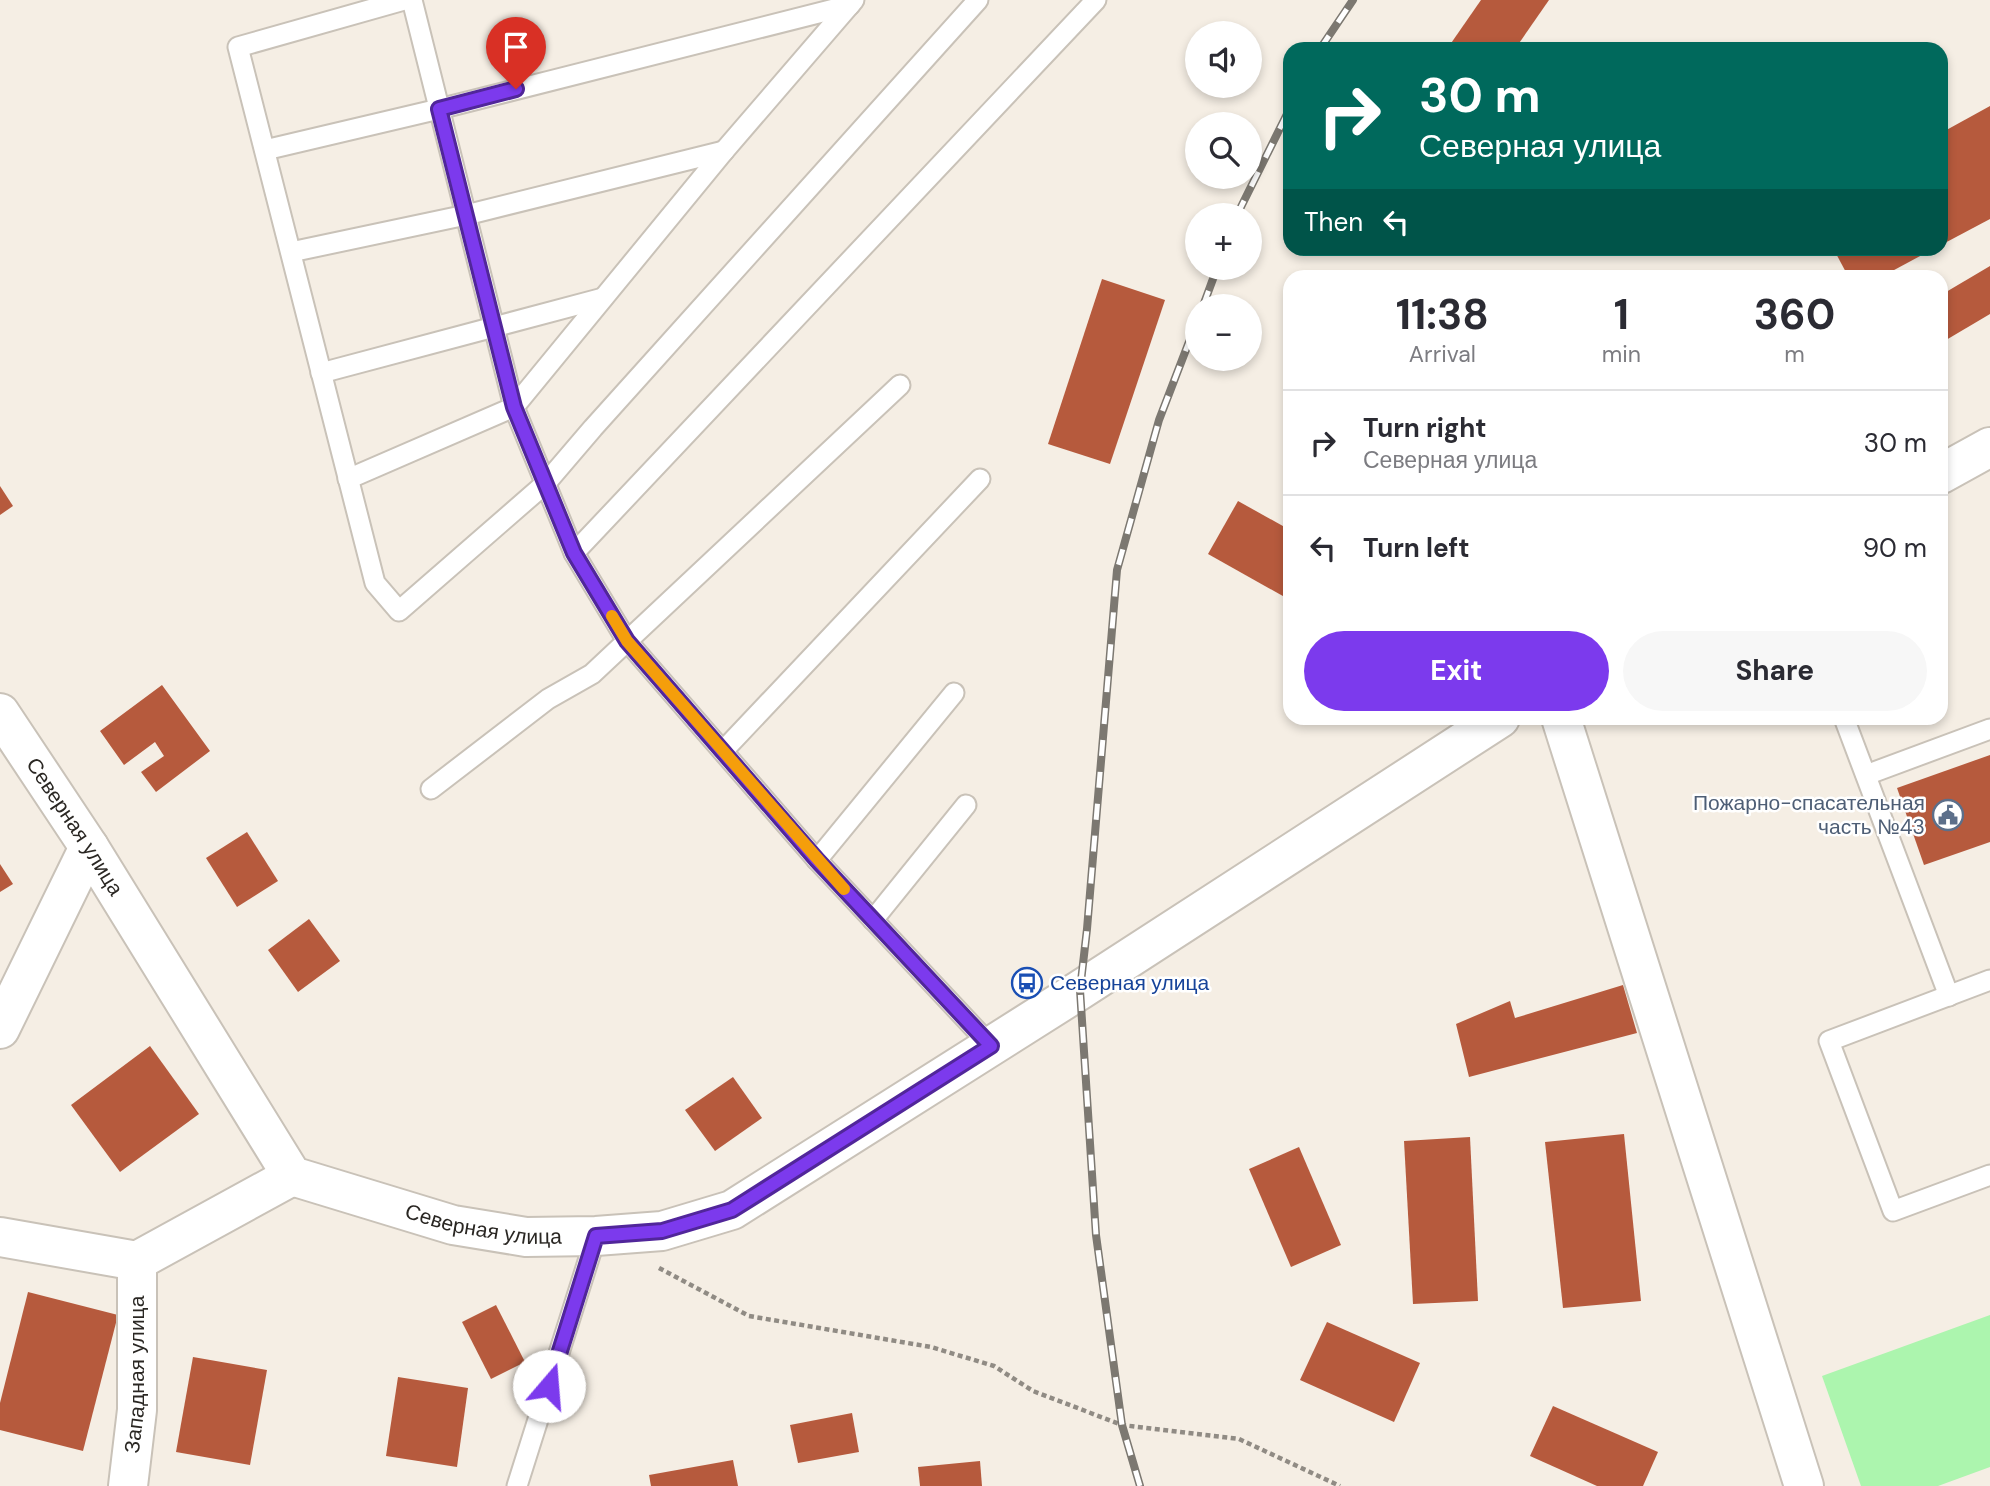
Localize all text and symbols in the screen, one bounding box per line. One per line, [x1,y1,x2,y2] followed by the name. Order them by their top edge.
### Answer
[486,17,546,89] pin
[1185,21,1262,371] map controls
[1185,21,1262,98] button: sound
[497,28,535,66] icon: arrive
[1419,63,1541,127] text: 30 m
[1304,70,1395,161] icon: right
[1185,112,1262,189] button: search
[1419,125,1661,167] text: Северная улица
[1185,203,1262,280] button: +
[1377,203,1415,241] icon: left
[1304,205,1363,239] text: Then
[1396,287,1489,342] text: 11:38
[1614,287,1629,342] text: 1
[1754,287,1835,342] text: 360
[1185,294,1262,371] button: −
[1409,339,1476,369] text: Arrival
[1602,339,1641,369] text: min
[1784,339,1805,369] text: m
[1363,411,1487,445] text: Turn right
[1304,424,1342,462] icon: right
[1864,426,1927,460] text: 30 m
[1363,445,1537,475] text: Северная улица
[1304,529,1342,567] icon: left
[1363,531,1470,565] text: Turn left
[1863,531,1927,565] text: 90 m
[1304,631,1609,711] button: Exit
[1623,631,1927,711] button: Share
[20,752,130,901] street label: Северная улица
[1693,789,1925,841] place label: Пожарно-спасательная часть №43
[1931,798,1965,832] public building icon: Пожарно-спасательная часть №43
[1010,966,1044,1000] bus stop icon: Северная улица
[1050,969,1209,997] place label: Северная улица
[402,1197,562,1251] street label: Северная улица
[118,1295,151,1455] street label: Западная улица
[512,1349,586,1423] position arrow

